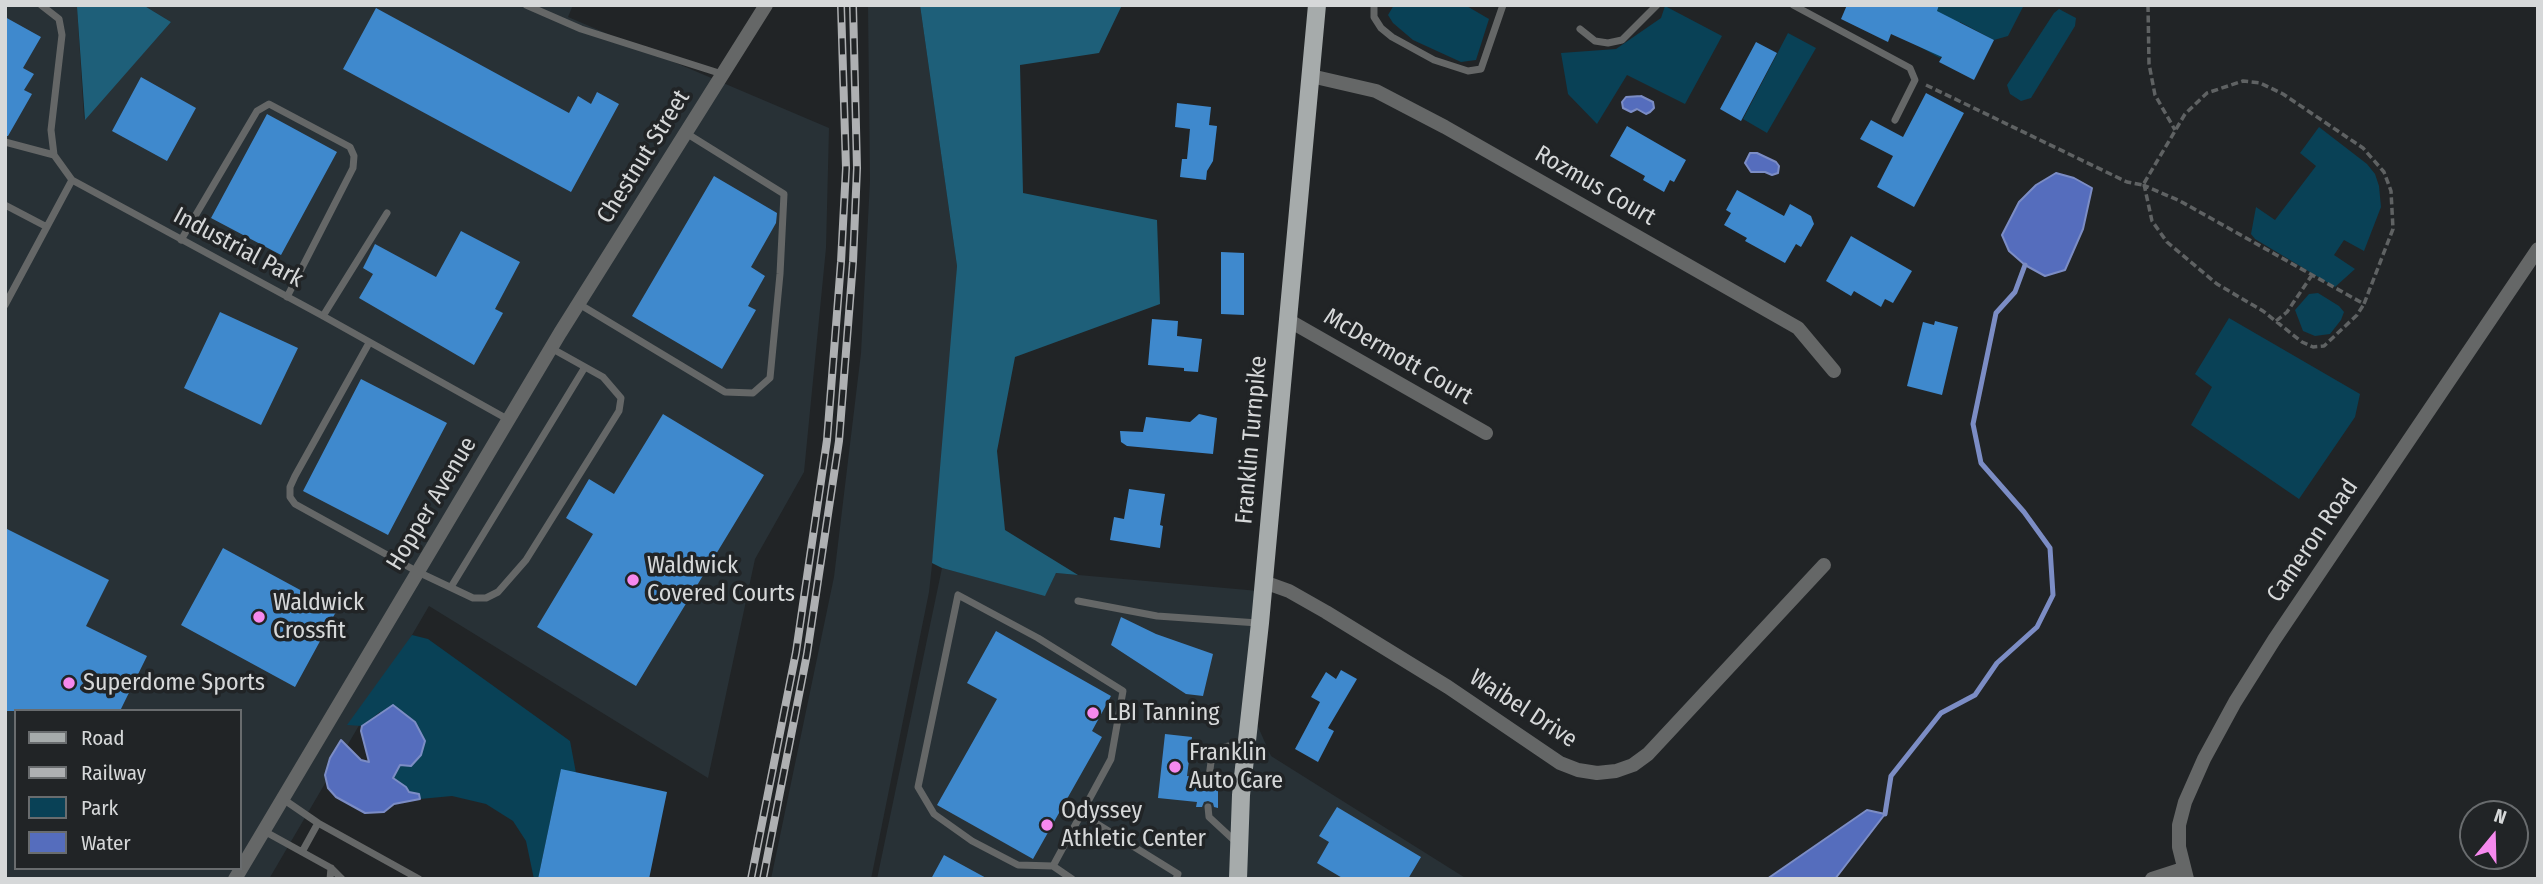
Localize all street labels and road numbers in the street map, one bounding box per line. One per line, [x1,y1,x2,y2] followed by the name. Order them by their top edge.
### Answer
[591,85,697,229] street label: Chestnut Street
[1529,140,1661,232] street label: Rozmus Court
[168,202,308,294] street label: Industrial Park
[1318,303,1478,411] street label: McDermott Court
[1230,355,1274,525] street label: Franklin Turnpike
[381,432,483,576] street label: Hopper Avenue
[2261,474,2365,608] street label: Cameron Road
[1464,664,1582,754] street label: Waibel Drive

